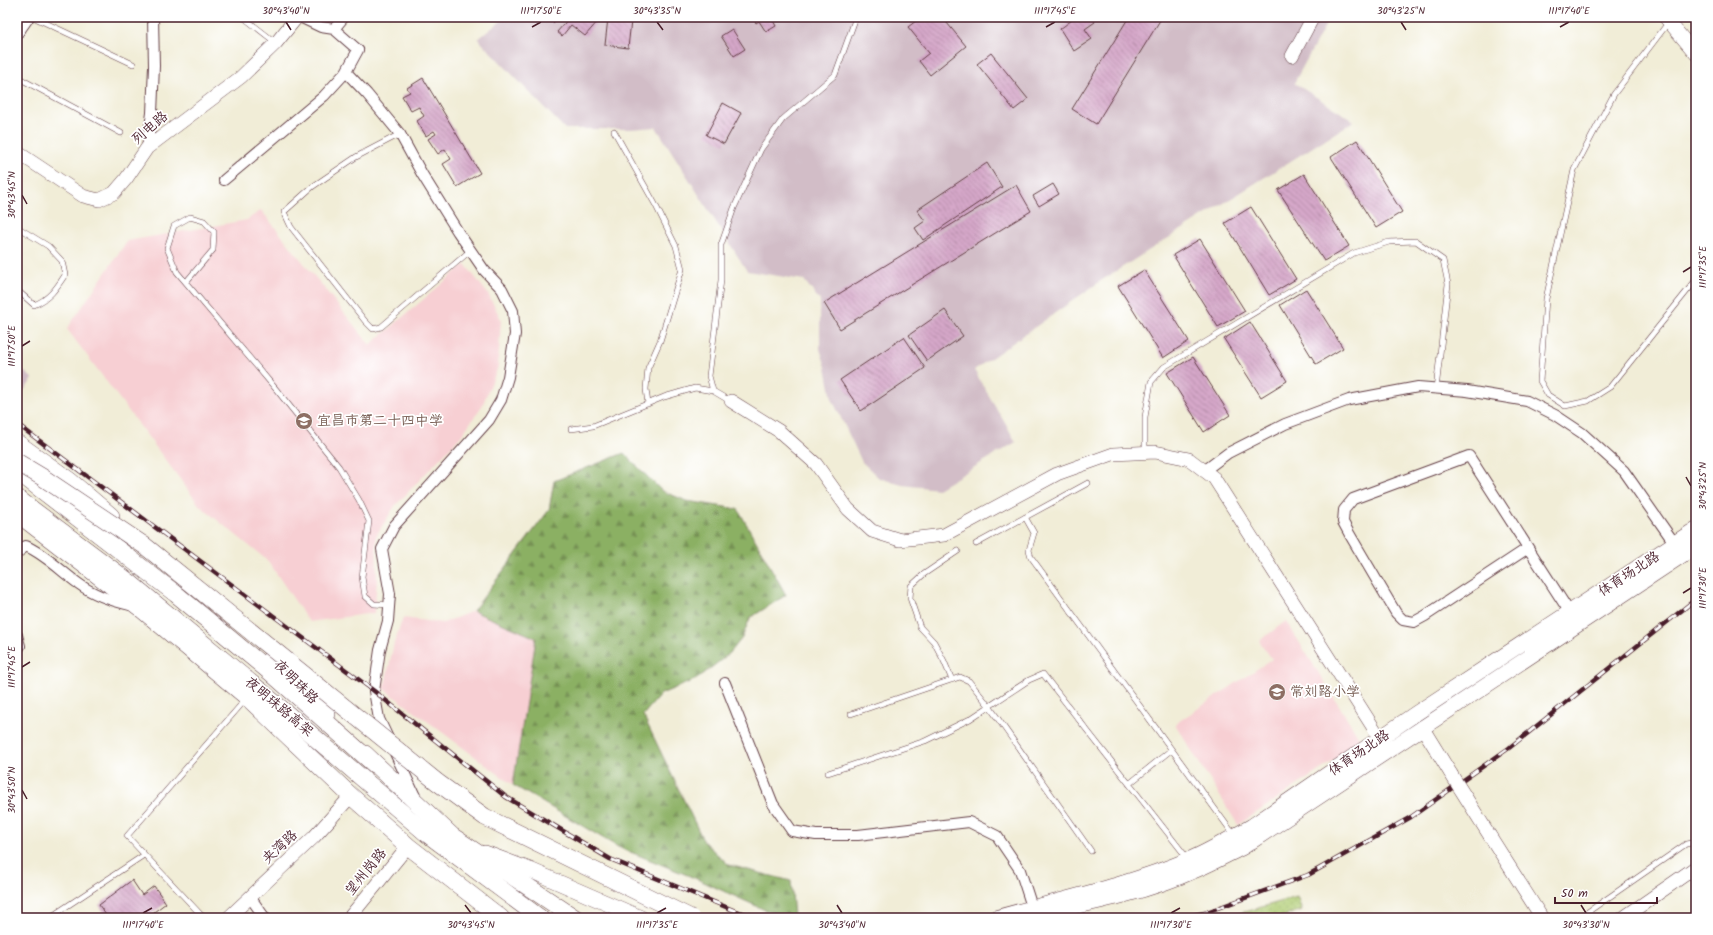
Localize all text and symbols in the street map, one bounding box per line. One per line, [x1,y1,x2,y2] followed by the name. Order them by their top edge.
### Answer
[262,3,310,19] text: 30°43'40"N
[520,3,563,19] text: 111°17'50"E
[633,3,681,19] text: 30°43'35"N
[1034,3,1077,19] text: 111°17'45"E
[1377,3,1425,19] text: 30°43'25"N
[1548,3,1591,19] text: 111°17'40"E
[127,106,173,150] street label: 列电路
[4,171,20,219] text: 30°43'45"N
[1695,245,1711,288] text: 111°17'35"E
[4,324,20,367] text: 111°17'50"E
[317,410,443,432] place label: 宜昌市第二十四中学
[294,411,314,431] school or university icon: 宜昌市第二十四中学
[1695,462,1711,510] text: 30°43'25"N
[1594,546,1664,602] street label: 体育场北路
[1695,566,1711,609] text: 111°17'30"E
[4,645,20,688] text: 111°17'45"E
[268,654,324,710] street label: 夜明珠路
[240,672,318,742] street label: 夜明珠路高架
[1290,681,1360,703] place label: 常刘路小学
[1267,682,1287,702] school or university icon: 常刘路小学
[1324,724,1394,782] street label: 体育场北路
[4,766,20,814] text: 30°43'50"N
[257,825,303,869] street label: 夹湾路
[340,843,392,901] street label: 望州岗路
[1555,879,1657,905] scale bar
[1561,884,1588,903] text: 50 m
[122,917,165,933] text: 111°17'40"E
[447,917,495,933] text: 30°43'45"N
[636,917,679,933] text: 111°17'35"E
[818,917,866,933] text: 30°43'40"N
[1150,917,1193,933] text: 111°17'30"E
[1562,917,1610,933] text: 30°43'30"N

